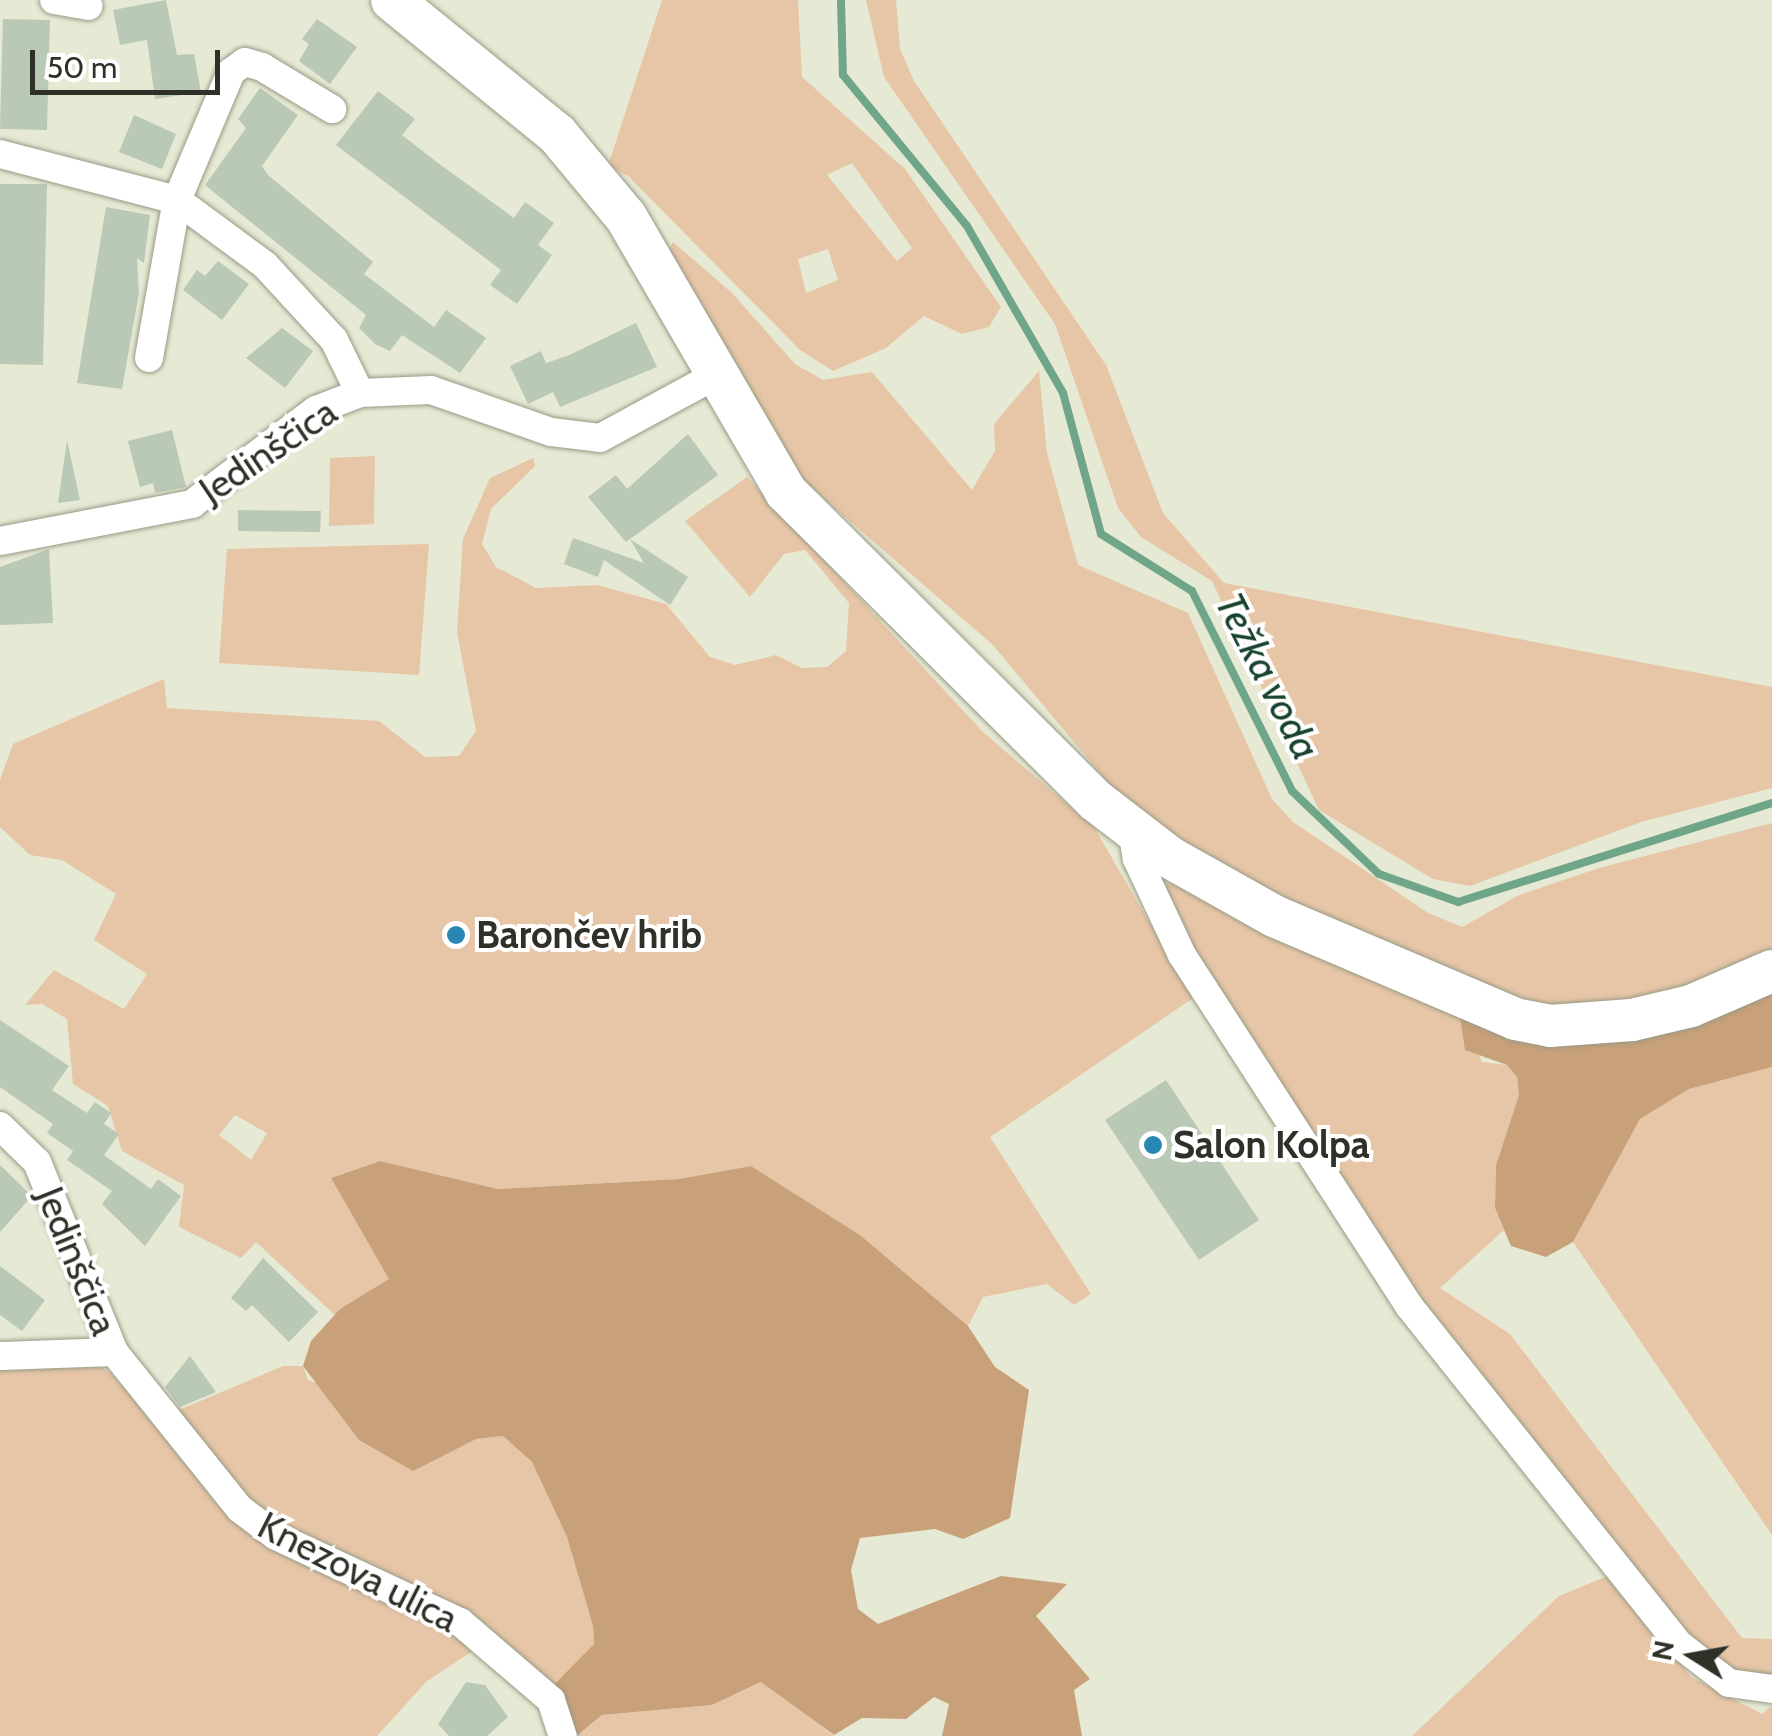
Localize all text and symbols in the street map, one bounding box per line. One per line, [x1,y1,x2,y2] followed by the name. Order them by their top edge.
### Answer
[35,30,225,92] scale bar
[47,49,117,86] text: 50 m
[191,389,345,513] street label: Jedinščica
[1206,585,1330,767] water label: Težka voda
[476,912,702,958] place label: Barončev hrib
[445,924,467,946] marker: Barončev hrib
[1173,1122,1370,1168] place label: Salon Kolpa
[1142,1134,1164,1156] marker: Salon Kolpa
[27,1180,127,1342] street label: Jedinščica
[251,1502,465,1642] street label: Knezova ulica
[1642,1606,1742,1706] north arrow
[1644,1637,1681,1663] text: N

